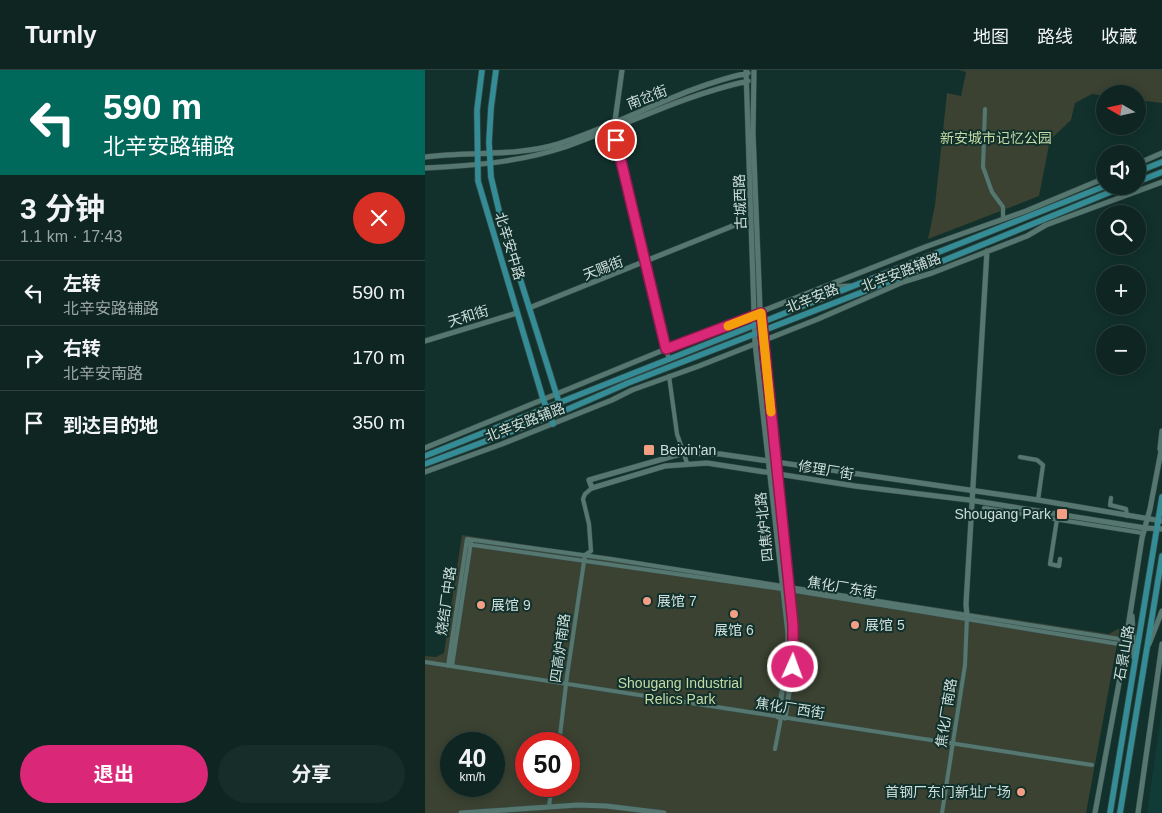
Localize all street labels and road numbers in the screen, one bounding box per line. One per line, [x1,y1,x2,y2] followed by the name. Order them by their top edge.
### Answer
[625,82,669,112] street label: 南岔街
[731,174,749,230] street label: 古城西路
[492,210,528,282] street label: 北辛安中路
[859,249,943,295] street label: 北辛安路辅路
[581,253,625,283] street label: 天赐街
[783,280,841,316] street label: 北辛安路
[446,302,490,330] street label: 天和街
[483,399,567,445] street label: 北辛安路辅路
[797,458,855,482] street label: 修理厂街
[752,491,776,563] street label: 四焦炉北路
[433,565,459,637] street label: 烧结厂中路
[806,574,878,600] street label: 焦化厂东街
[547,612,573,684] street label: 四高炉南路
[1111,624,1137,682] street label: 石景山路
[933,677,959,749] street label: 焦化厂南路
[754,695,826,721] street label: 焦化厂西街

